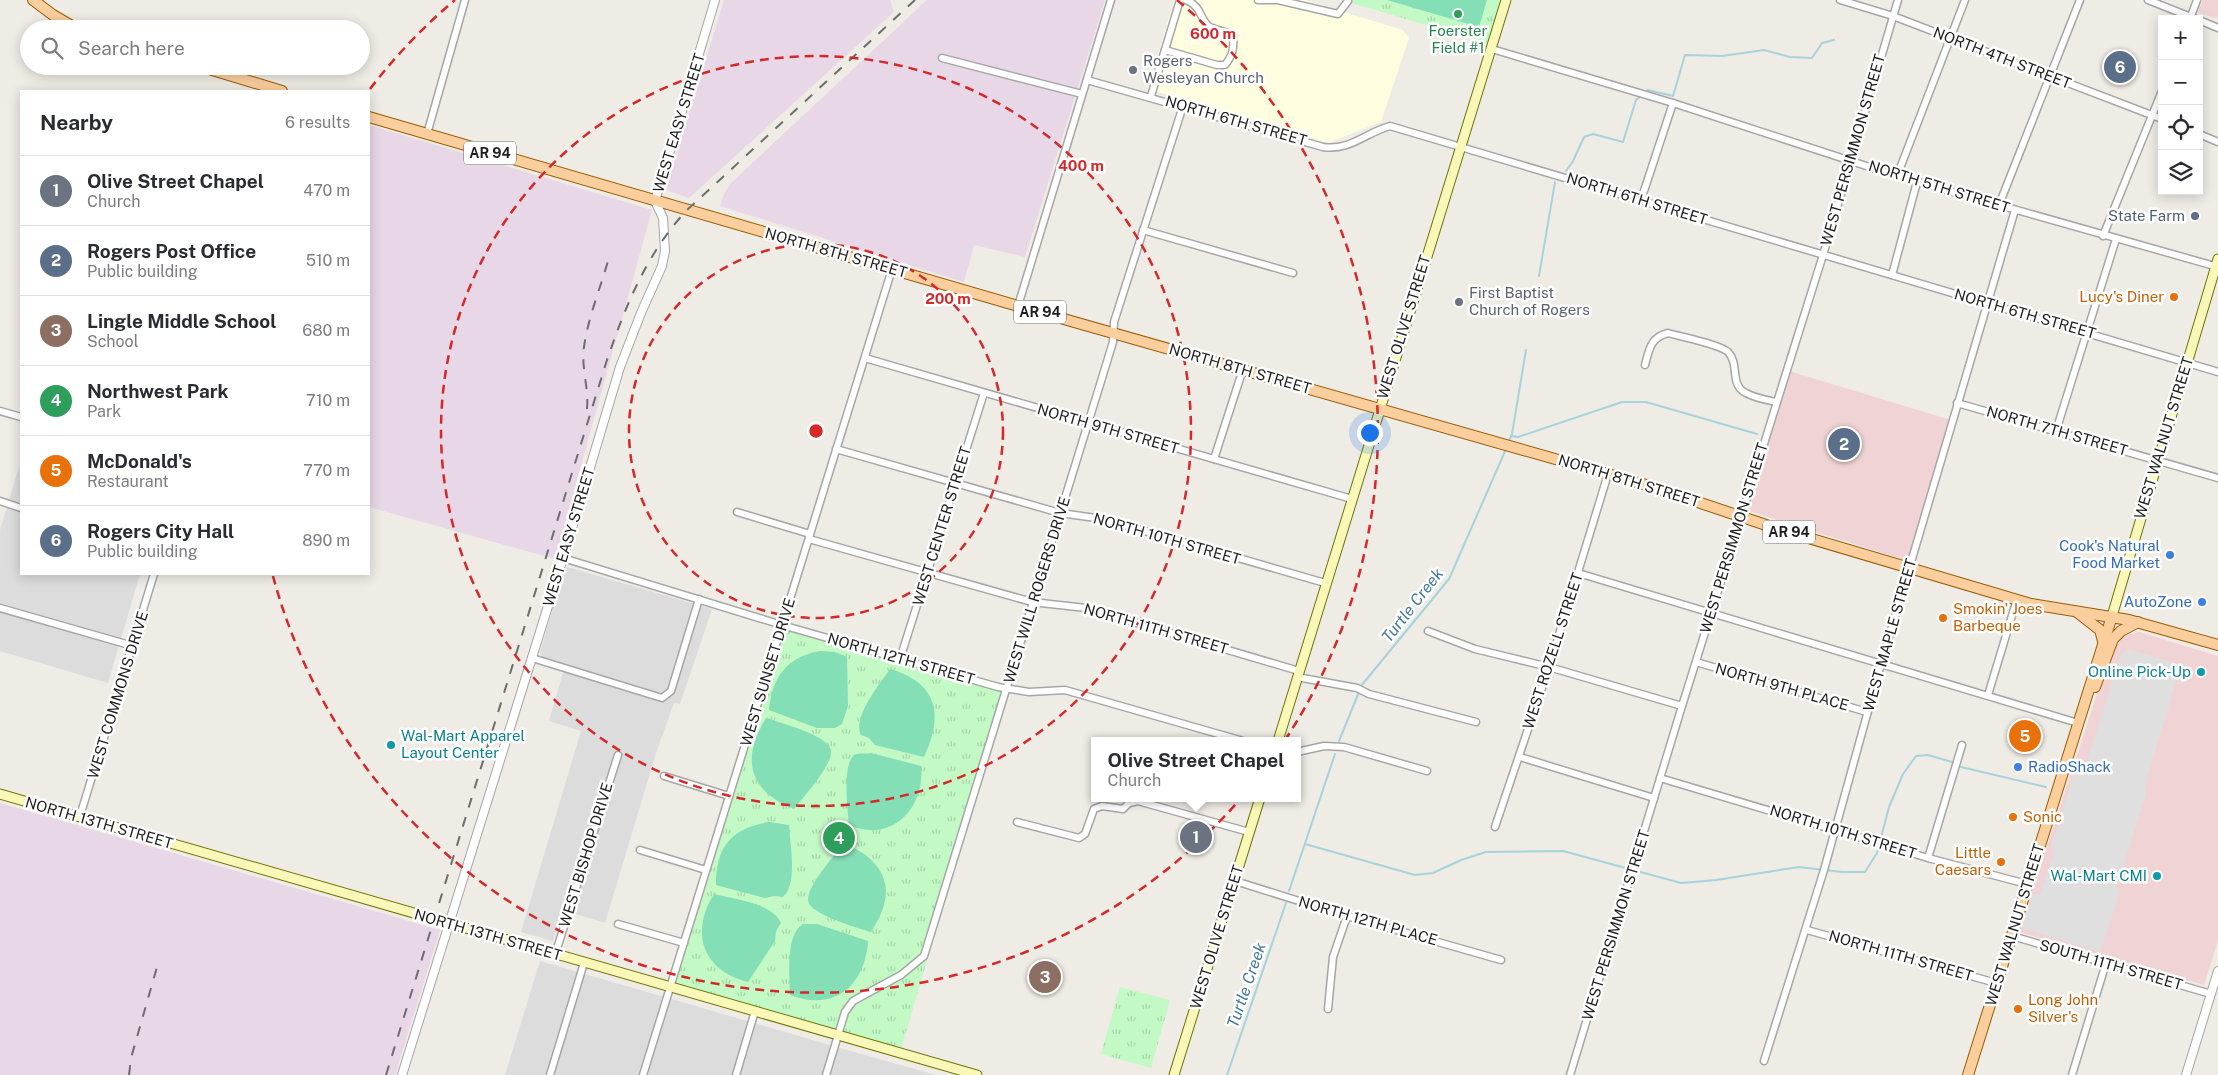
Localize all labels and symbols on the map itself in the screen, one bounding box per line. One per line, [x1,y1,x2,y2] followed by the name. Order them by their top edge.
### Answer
[1452,8,1464,20] marker: Foerster Field #1
[1429,22,1488,56] place label: Foerster Field #1
[1931,23,2074,92] street label: NORTH 4TH STREET
[1190,25,1236,42] text: 600 m
[2104,48,2136,86] pin: 6
[649,51,708,194] street label: WEST EASY STREET
[1143,52,1264,86] place label: Rogers Wesleyan Church
[1817,52,1888,248] street label: WEST PERSIMMON STREET
[1127,64,1139,76] marker: Rogers Wesleyan Church
[1163,92,1309,149] street label: NORTH 6TH STREET
[464,142,516,164] road number: AR 94
[1058,157,1104,174] text: 400 m
[1866,157,2012,216] street label: NORTH 5TH STREET
[1565,169,1710,228] street label: NORTH 6TH STREET
[2108,207,2185,224] place label: State Farm
[2189,210,2201,222] marker: State Farm
[763,224,909,281] street label: NORTH 8TH STREET
[1374,253,1434,401] street label: WEST OLIVE STREET
[1469,284,1590,318] place label: First Baptist Church of Rogers
[1952,285,2098,342] street label: NORTH 6TH STREET
[2079,288,2164,305] place label: Lucy's Diner
[925,290,971,307] text: 200 m
[2168,291,2180,303] marker: Lucy's Diner
[1453,296,1465,308] marker: First Baptist Church of Rogers
[1014,300,1066,324] road number: AR 94
[1167,340,1313,397] street label: NORTH 8TH STREET
[2131,355,2196,521] street label: WEST WALNUT STREET
[1035,400,1181,457] street label: NORTH 9TH STREET
[1985,402,2130,459] street label: NORTH 7TH STREET
[1357,420,1383,446] your location
[807,422,825,440] centre of rings
[1828,425,1860,463] pin: 2
[1696,440,1771,635] street label: WEST PERSIMMON STREET
[909,444,974,608] street label: WEST CENTER STREET
[1556,451,1702,510] street label: NORTH 8TH STREET
[539,465,598,608] street label: WEST EASY STREET
[1000,494,1073,685] street label: WEST WILL ROGERS DRIVE
[1092,509,1243,568] street label: NORTH 10TH STREET
[1763,520,1815,544] road number: AR 94
[2059,537,2160,571] place label: Cook's Natural Food Market
[2164,549,2176,561] marker: Cook's Natural Food Market
[1860,557,1919,713] street label: WEST MAPLE STREET
[1378,564,1447,646] water label: Turtle Creek
[1519,570,1586,731] street label: WEST ROZELL STREET
[2124,593,2192,610] place label: AutoZone
[737,596,798,748] street label: WEST SUNSET DRIVE
[2196,596,2208,608] marker: AutoZone
[1082,600,1230,657] street label: NORTH 11TH STREET
[1953,600,2042,634] place label: Smokin' Joes Barbeque
[84,609,151,781] street label: WEST COMMONS DRIVE
[1937,612,1949,624] marker: Smokin' Joes Barbeque
[826,629,977,688] street label: NORTH 12TH STREET
[1713,659,1851,714] street label: NORTH 9TH PLACE
[2088,663,2191,680] place label: Online Pick-Up
[2195,666,2207,678] marker: Online Pick-Up
[2009,717,2041,755] pin: 5
[401,727,525,761] place label: Wal-Mart Apparel Layout Center
[385,739,397,751] marker: Wal-Mart Apparel Layout Center
[2028,758,2111,775] place label: RadioShack
[2012,761,2024,773] marker: RadioShack
[555,780,616,929] street label: WEST BISHOP DRIVE
[23,793,175,852] street label: NORTH 13TH STREET
[1768,801,1919,862] street label: NORTH 10TH STREET
[2023,808,2062,825] place label: Sonic
[2007,811,2019,823] marker: Sonic
[1180,818,1212,856] pin: 1
[823,819,855,857] pin: 4
[1578,827,1653,1022] street label: WEST PERSIMMON STREET
[1982,842,2047,1008] street label: WEST WALNUT STREET
[1935,844,1991,878] place label: Little Caesars
[1995,856,2007,868] marker: Little Caesars
[1187,863,1247,1011] street label: WEST OLIVE STREET
[2051,867,2147,884] place label: Wal-Mart CMI
[2151,870,2163,882] marker: Wal-Mart CMI
[1297,893,1440,948] street label: NORTH 12TH PLACE
[412,905,564,964] street label: NORTH 13TH STREET
[1827,927,1975,984] street label: NORTH 11TH STREET
[2038,936,2185,993] street label: SOUTH 11TH STREET
[1223,940,1270,1030] water label: Turtle Creek
[1029,958,1061,996] pin: 3
[2028,991,2098,1025] place label: Long John Silver's
[2012,1003,2024,1015] marker: Long John Silver's

